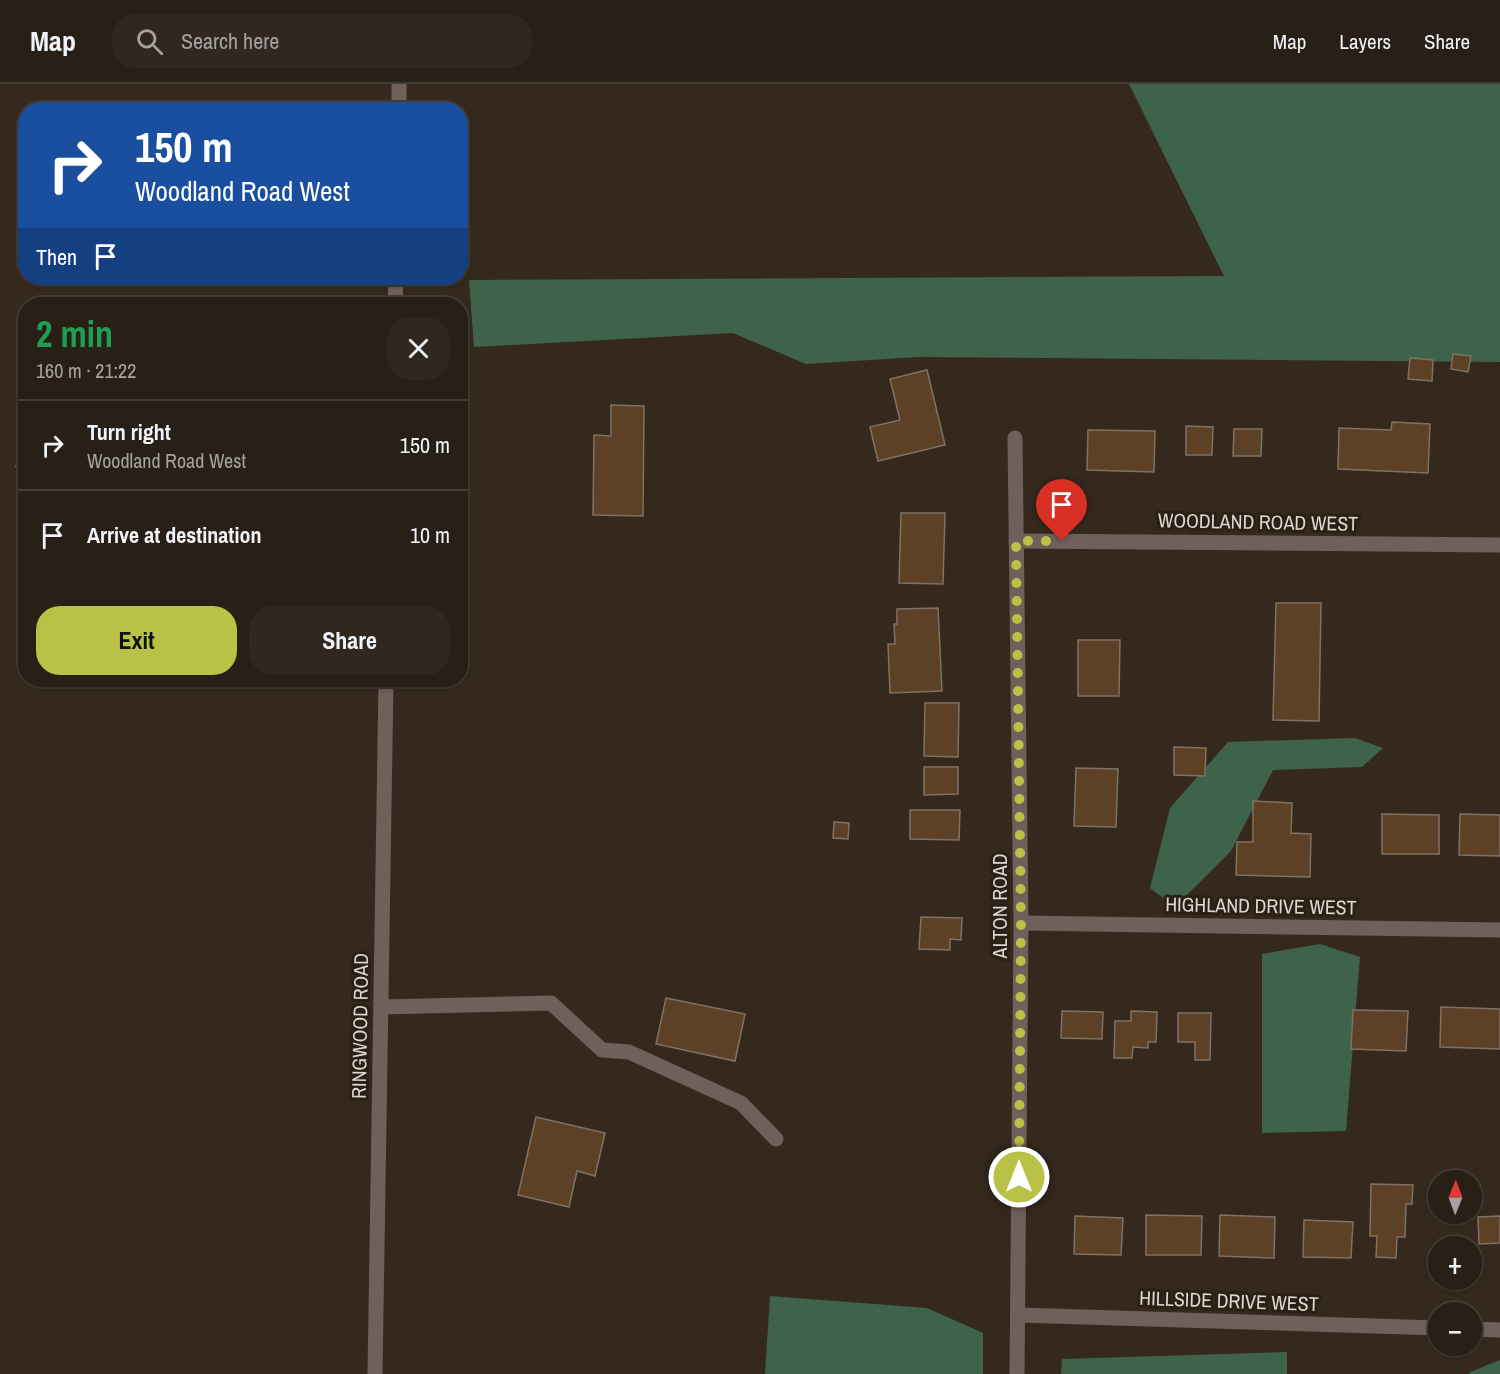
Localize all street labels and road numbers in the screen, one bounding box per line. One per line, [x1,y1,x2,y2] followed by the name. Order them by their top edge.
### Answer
[1158,506,1358,537] street label: WOODLAND ROAD WEST
[986,853,1013,960] street label: ALTON ROAD
[1165,890,1357,921] street label: HIGHLAND DRIVE WEST
[345,953,374,1099] street label: RINGWOOD ROAD
[1139,1284,1319,1317] street label: HILLSIDE DRIVE WEST

